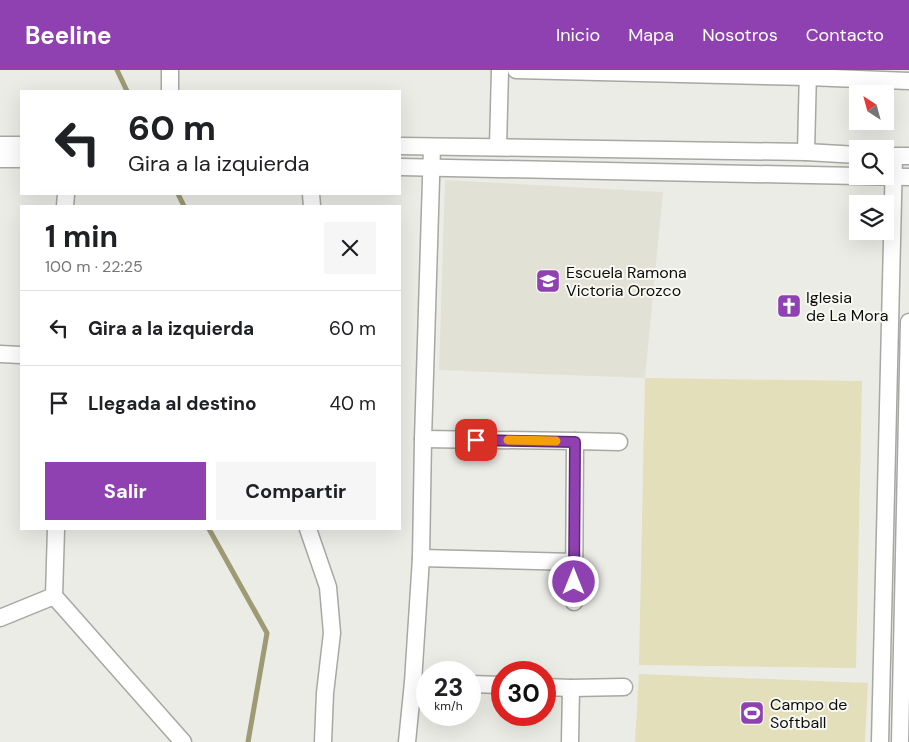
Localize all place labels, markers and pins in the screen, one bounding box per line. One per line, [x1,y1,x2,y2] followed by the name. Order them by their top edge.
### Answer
[566,262,687,301] place label: Escuela Ramona Victoria Orozco
[535,268,561,294] school or university icon: Escuela Ramona Victoria Orozco
[806,287,888,326] place label: Iglesia de La Mora
[776,293,802,319] church icon: Iglesia de La Mora
[455,419,497,461] pin
[770,694,847,733] place label: Campo de Softball
[739,700,765,726] sports icon: Campo de Softball

